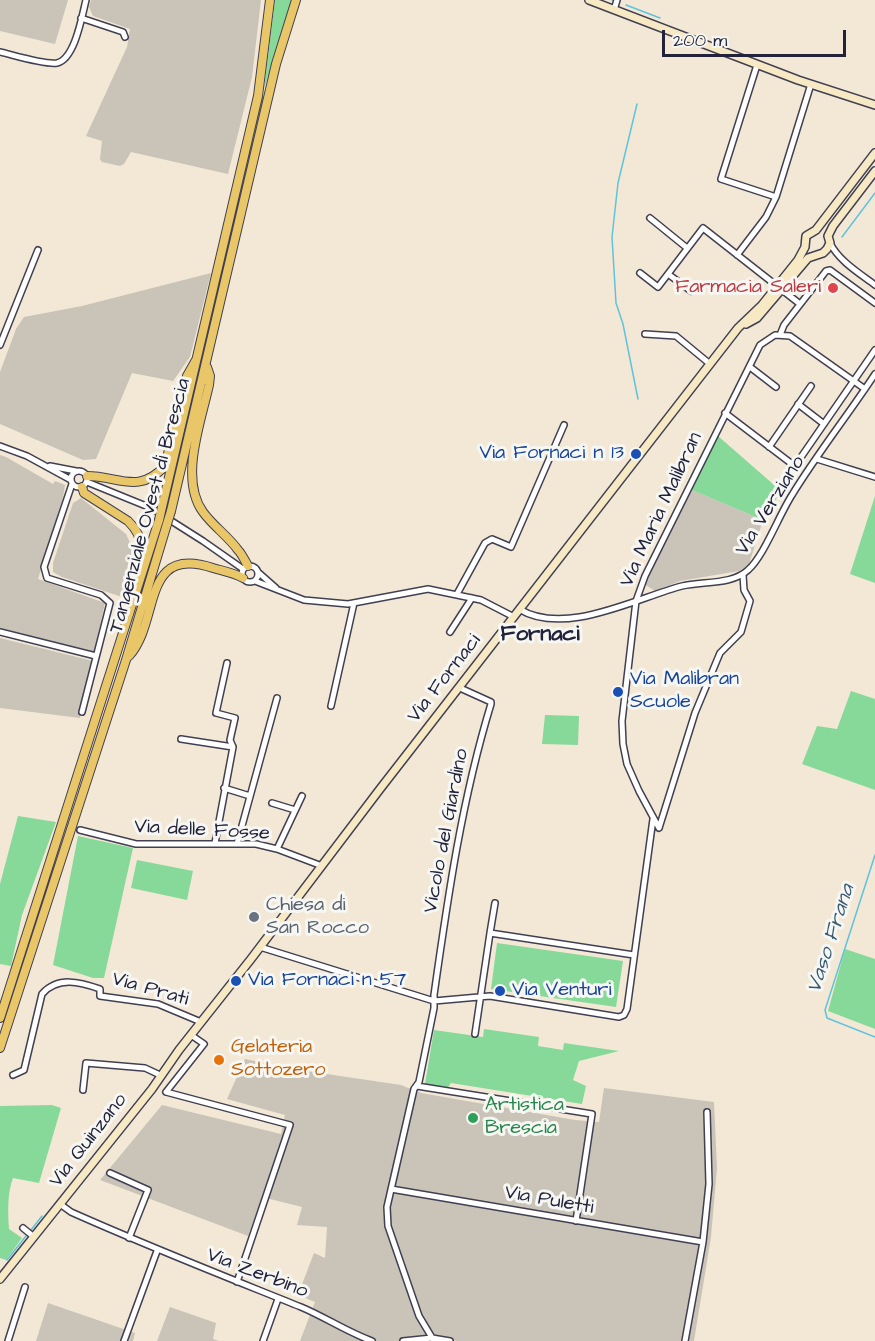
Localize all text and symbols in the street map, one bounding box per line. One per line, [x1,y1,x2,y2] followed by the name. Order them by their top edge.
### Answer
[665,18,850,56] scale bar
[673,28,727,53] text: 200 m
[675,276,821,300] place label: Farmacia Saleri
[826,281,840,295] marker: Farmacia Saleri
[105,376,197,636] street label: Tangenziale Ovest di Brescia
[616,429,708,591] street label: Via Maria Malibran
[480,442,624,466] place label: Via Fornaci n 13
[629,447,643,461] marker: Via Fornaci n 13
[731,452,811,560] street label: Via Verziano
[500,622,580,648] district label: Fornaci
[403,630,487,728] street label: Via Fornaci
[630,668,739,715] place label: Via Malibran Scuole
[611,685,625,699] marker: Via Malibran Scuole
[419,747,475,915] street label: Vicolo del Giardino
[133,815,271,847] street label: Via delle Fosse
[803,882,861,996] water label: Vaso Frana
[266,894,369,941] place label: Chiesa di San Rocco
[247,910,261,924] marker: Chiesa di San Rocco
[109,968,191,1012] street label: Via Prati
[248,969,406,993] place label: Via Fornaci n 57
[229,974,243,988] marker: Via Fornaci n 57
[512,979,611,1003] place label: Via Venturi
[493,984,507,998] marker: Via Venturi
[231,1036,326,1083] place label: Gelateria Sottozero
[212,1053,226,1067] marker: Gelateria Sottozero
[45,1089,133,1193] street label: Via Quinzano
[485,1094,564,1141] place label: Artistica Brescia
[466,1111,480,1125] marker: Artistica Brescia
[503,1181,595,1221] street label: Via Puletti
[203,1244,311,1304] street label: Via Zerbino

